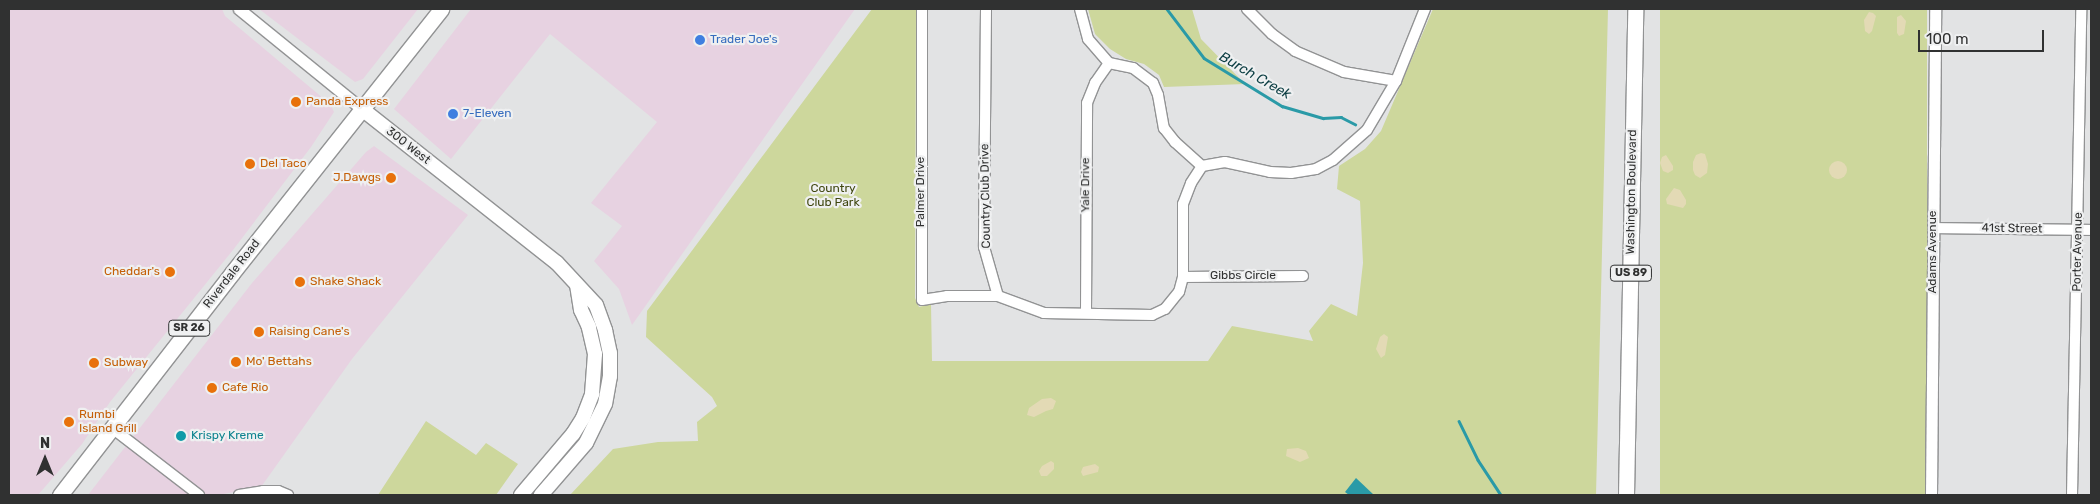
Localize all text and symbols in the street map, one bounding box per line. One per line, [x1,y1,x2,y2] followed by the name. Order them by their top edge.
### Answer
[1920,20,2046,52] scale bar
[1926,30,1968,48] text: 100 m
[710,33,778,47] place label: Trader Joe's
[694,34,706,46] marker: Trader Joe's
[1216,49,1294,103] water label: Burch Creek
[306,95,388,109] place label: Panda Express
[290,96,302,108] marker: Panda Express
[463,107,512,121] place label: 7-Eleven
[447,108,459,120] marker: 7-Eleven
[383,124,433,168] street label: 300 West
[1624,130,1640,254] street label: Washington Boulevard
[978,143,994,249] street label: Country Club Drive
[260,157,307,171] place label: Del Taco
[914,157,928,227] street label: Palmer Drive
[244,158,256,170] marker: Del Taco
[1079,158,1093,212] street label: Yale Drive
[333,171,381,185] place label: J.Dawgs
[385,172,397,184] marker: J.Dawgs
[806,182,860,210] park label: Country Club Park
[1926,210,1940,294] street label: Adams Avenue
[2070,212,2086,292] street label: Porter Avenue
[1981,221,2043,237] street label: 41st Street
[201,237,263,311] street label: Riverdale Road
[1610,264,1652,282] road number: US 89
[104,265,160,279] place label: Cheddar's
[164,266,176,278] marker: Cheddar's
[1210,269,1276,283] street label: Gibbs Circle
[310,275,381,289] place label: Shake Shack
[294,276,306,288] marker: Shake Shack
[168,319,210,336] road number: SR 26
[269,325,350,339] place label: Raising Cane's
[253,326,265,338] marker: Raising Cane's
[246,355,312,369] place label: Mo' Bettahs
[104,356,148,370] place label: Subway
[230,356,242,368] marker: Mo' Bettahs
[88,357,100,369] marker: Subway
[222,381,268,395] place label: Cafe Rio
[206,382,218,394] marker: Cafe Rio
[79,408,137,436] place label: Rumbi Island Grill
[63,416,75,428] marker: Rumbi Island Grill
[191,429,264,443] place label: Krispy Kreme
[175,430,187,442] marker: Krispy Kreme
[20,434,70,484] north arrow
[40,435,50,452] text: N

